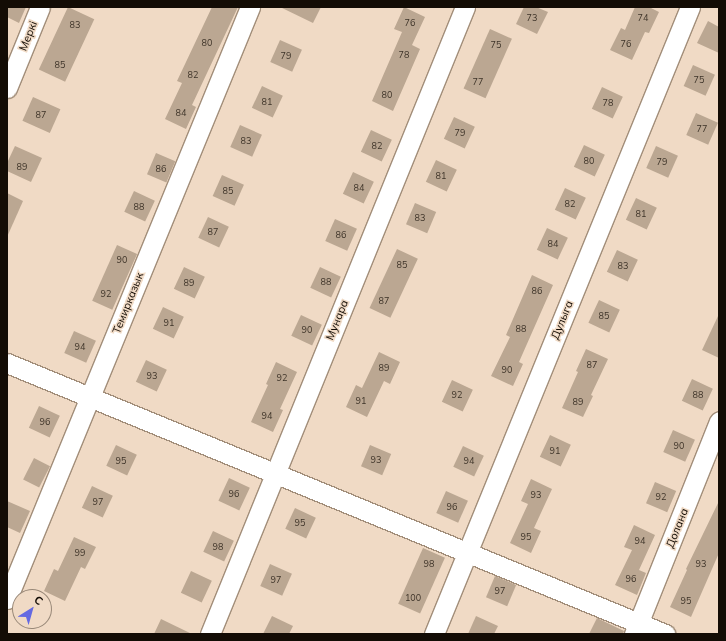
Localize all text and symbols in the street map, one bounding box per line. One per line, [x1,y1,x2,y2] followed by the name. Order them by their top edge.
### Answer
[527,13,537,23] house number: 73
[638,13,648,23] house number: 74
[405,18,415,28] house number: 76
[16,19,40,53] street label: Меркі
[70,20,80,30] house number: 83
[202,38,212,48] house number: 80
[621,39,631,49] house number: 76
[491,40,501,50] house number: 75
[399,50,409,60] house number: 78
[281,51,291,61] house number: 79
[55,60,65,70] house number: 85
[188,70,198,80] house number: 82
[694,75,704,85] house number: 75
[473,77,483,87] house number: 77
[382,90,392,100] house number: 80
[262,97,272,107] house number: 81
[603,98,613,108] house number: 78
[176,108,186,118] house number: 84
[36,110,46,120] house number: 87
[697,124,707,134] house number: 77
[455,128,465,138] house number: 79
[241,136,251,146] house number: 83
[372,141,382,151] house number: 82
[584,156,594,166] house number: 80
[657,157,667,167] house number: 79
[17,162,27,172] house number: 89
[156,164,166,174] house number: 86
[436,171,446,181] house number: 81
[354,183,364,193] house number: 84
[223,186,233,196] house number: 85
[565,199,575,209] house number: 82
[134,202,144,212] house number: 88
[636,209,646,219] house number: 81
[415,213,425,223] house number: 83
[208,227,218,237] house number: 87
[336,230,346,240] house number: 86
[548,239,558,249] house number: 84
[117,255,127,265] house number: 90
[397,260,407,270] house number: 85
[618,261,628,271] house number: 83
[110,270,146,336] street label: Темирказык
[321,277,331,287] house number: 88
[184,278,194,288] house number: 89
[532,286,542,296] house number: 86
[101,289,111,299] house number: 92
[379,296,389,306] house number: 87
[323,298,351,342] street label: Мунара
[548,299,576,341] street label: Дулыга
[599,311,609,321] house number: 85
[164,318,174,328] house number: 91
[516,324,526,334] house number: 88
[302,325,312,335] house number: 90
[75,342,85,352] house number: 94
[587,360,597,370] house number: 87
[379,363,389,373] house number: 89
[502,365,512,375] house number: 90
[147,371,157,381] house number: 93
[277,373,287,383] house number: 92
[452,390,462,400] house number: 92
[693,390,703,400] house number: 88
[356,396,366,406] house number: 91
[573,397,583,407] house number: 89
[262,411,272,421] house number: 94
[40,417,50,427] house number: 96
[674,441,684,451] house number: 90
[550,446,560,456] house number: 91
[371,455,381,465] house number: 93
[116,456,126,466] house number: 95
[464,456,474,466] house number: 94
[229,489,239,499] house number: 96
[531,490,541,500] house number: 93
[656,492,666,502] house number: 92
[93,497,103,507] house number: 97
[447,502,457,512] house number: 96
[663,506,691,550] street label: Долана
[295,518,305,528] house number: 95
[521,532,531,542] house number: 95
[635,536,645,546] house number: 94
[213,542,223,552] house number: 98
[75,548,85,558] house number: 99
[424,559,434,569] house number: 98
[696,559,706,569] house number: 93
[626,574,636,584] house number: 96
[271,575,281,585] house number: 97
[495,586,505,596] house number: 97
[12,589,52,629] north arrow
[31,592,46,608] text: С
[405,593,421,603] house number: 100
[681,596,691,606] house number: 95

